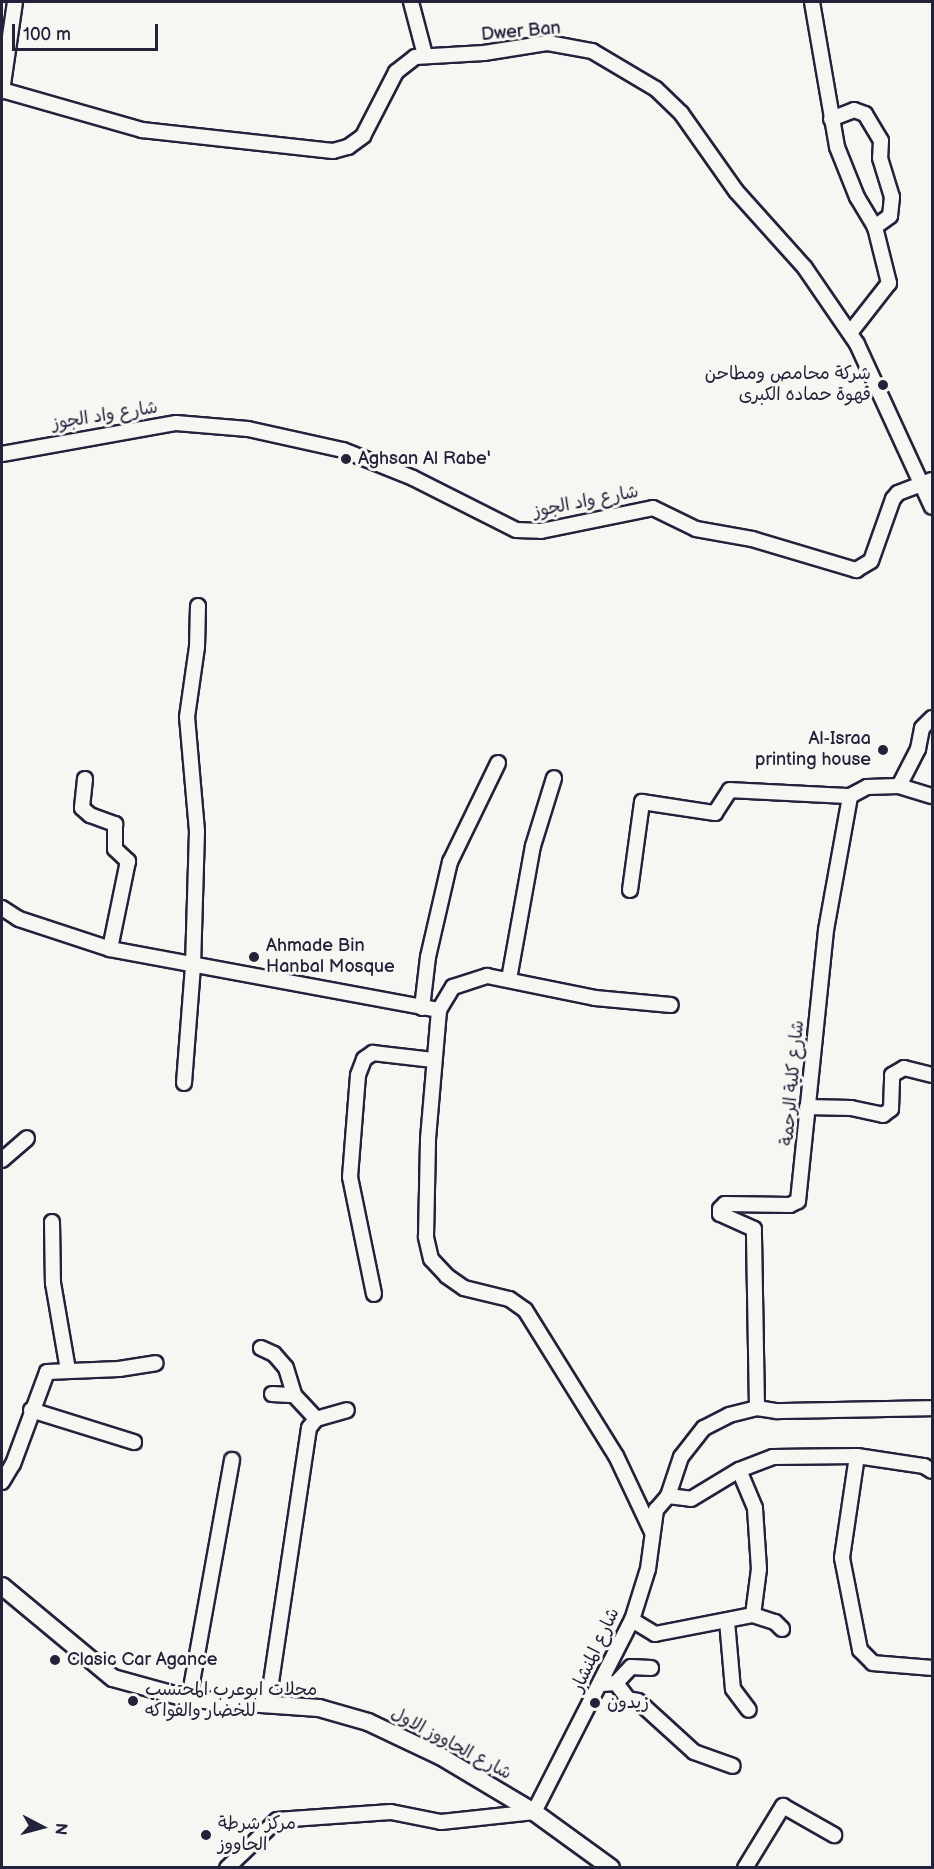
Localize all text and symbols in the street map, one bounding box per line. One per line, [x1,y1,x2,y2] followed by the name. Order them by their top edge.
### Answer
[15,12,160,50] scale bar
[480,18,562,46] street label: Dwer Ban
[23,24,71,45] text: 100 m
[705,364,871,406] place label: شركة محامص ومطاحن قهوة حماده الكبرى
[876,378,890,392] marker: شركة محامص ومطاحن قهوة حماده الكبرى
[51,397,159,435] street label: شارع واد الجوز
[358,448,491,470] place label: Aghsan Al Rabe'
[339,452,353,466] marker: Aghsan Al Rabe'
[532,481,640,523] street label: شارع واد الجوز
[755,729,871,771] place label: Al-Israa printing house
[876,743,890,757] marker: Al-Israa printing house
[266,936,395,978] place label: Ahmade Bin Hanbal Mosque
[247,950,261,964] marker: Ahmade Bin Hanbal Mosque
[777,1019,809,1147] street label: شارع كلية الرحمة
[567,1605,625,1695] street label: شارع المنشار
[67,1649,217,1671] place label: Clasic Car Agance
[48,1653,62,1667] marker: Clasic Car Agance
[145,1680,317,1722] place label: محلات ابوعرب المحتسب للخضار والفواكه
[607,1692,649,1714] place label: زيدون
[126,1694,140,1708] marker: محلات ابوعرب المحتسب للخضار والفواكه
[588,1696,602,1710] marker: زيدون
[387,1703,515,1785] street label: شارع الحاووز الاول
[12,1797,72,1857] north arrow
[218,1814,296,1856] place label: مركز شرطة الحاووز
[50,1822,70,1836] text: N
[199,1828,213,1842] marker: مركز شرطة الحاووز

